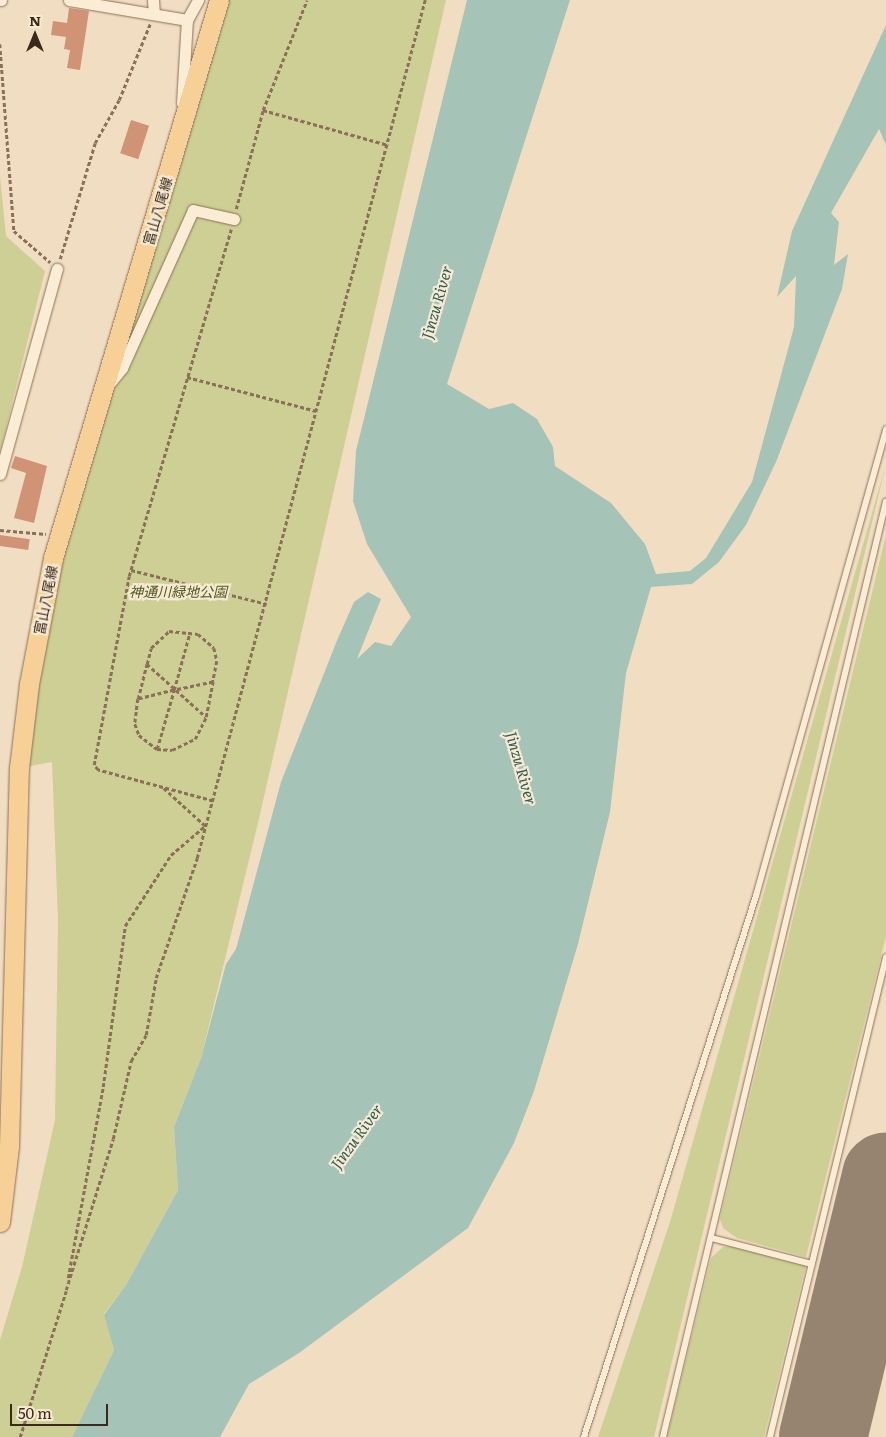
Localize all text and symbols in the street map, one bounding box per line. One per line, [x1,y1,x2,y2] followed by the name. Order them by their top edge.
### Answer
[10,10,60,60] north arrow
[29,10,41,30] text: N
[139,175,175,247] street label: 富山八尾線
[417,263,455,341] water label: Jinzu River
[30,564,60,636] street label: 富山八尾線
[129,583,227,599] park label: 神通川緑地公園
[503,729,541,807] water label: Jinzu River
[327,1100,385,1172] water label: Jinzu River
[12,1394,110,1426] scale bar
[18,1401,52,1424] text: 50 m

